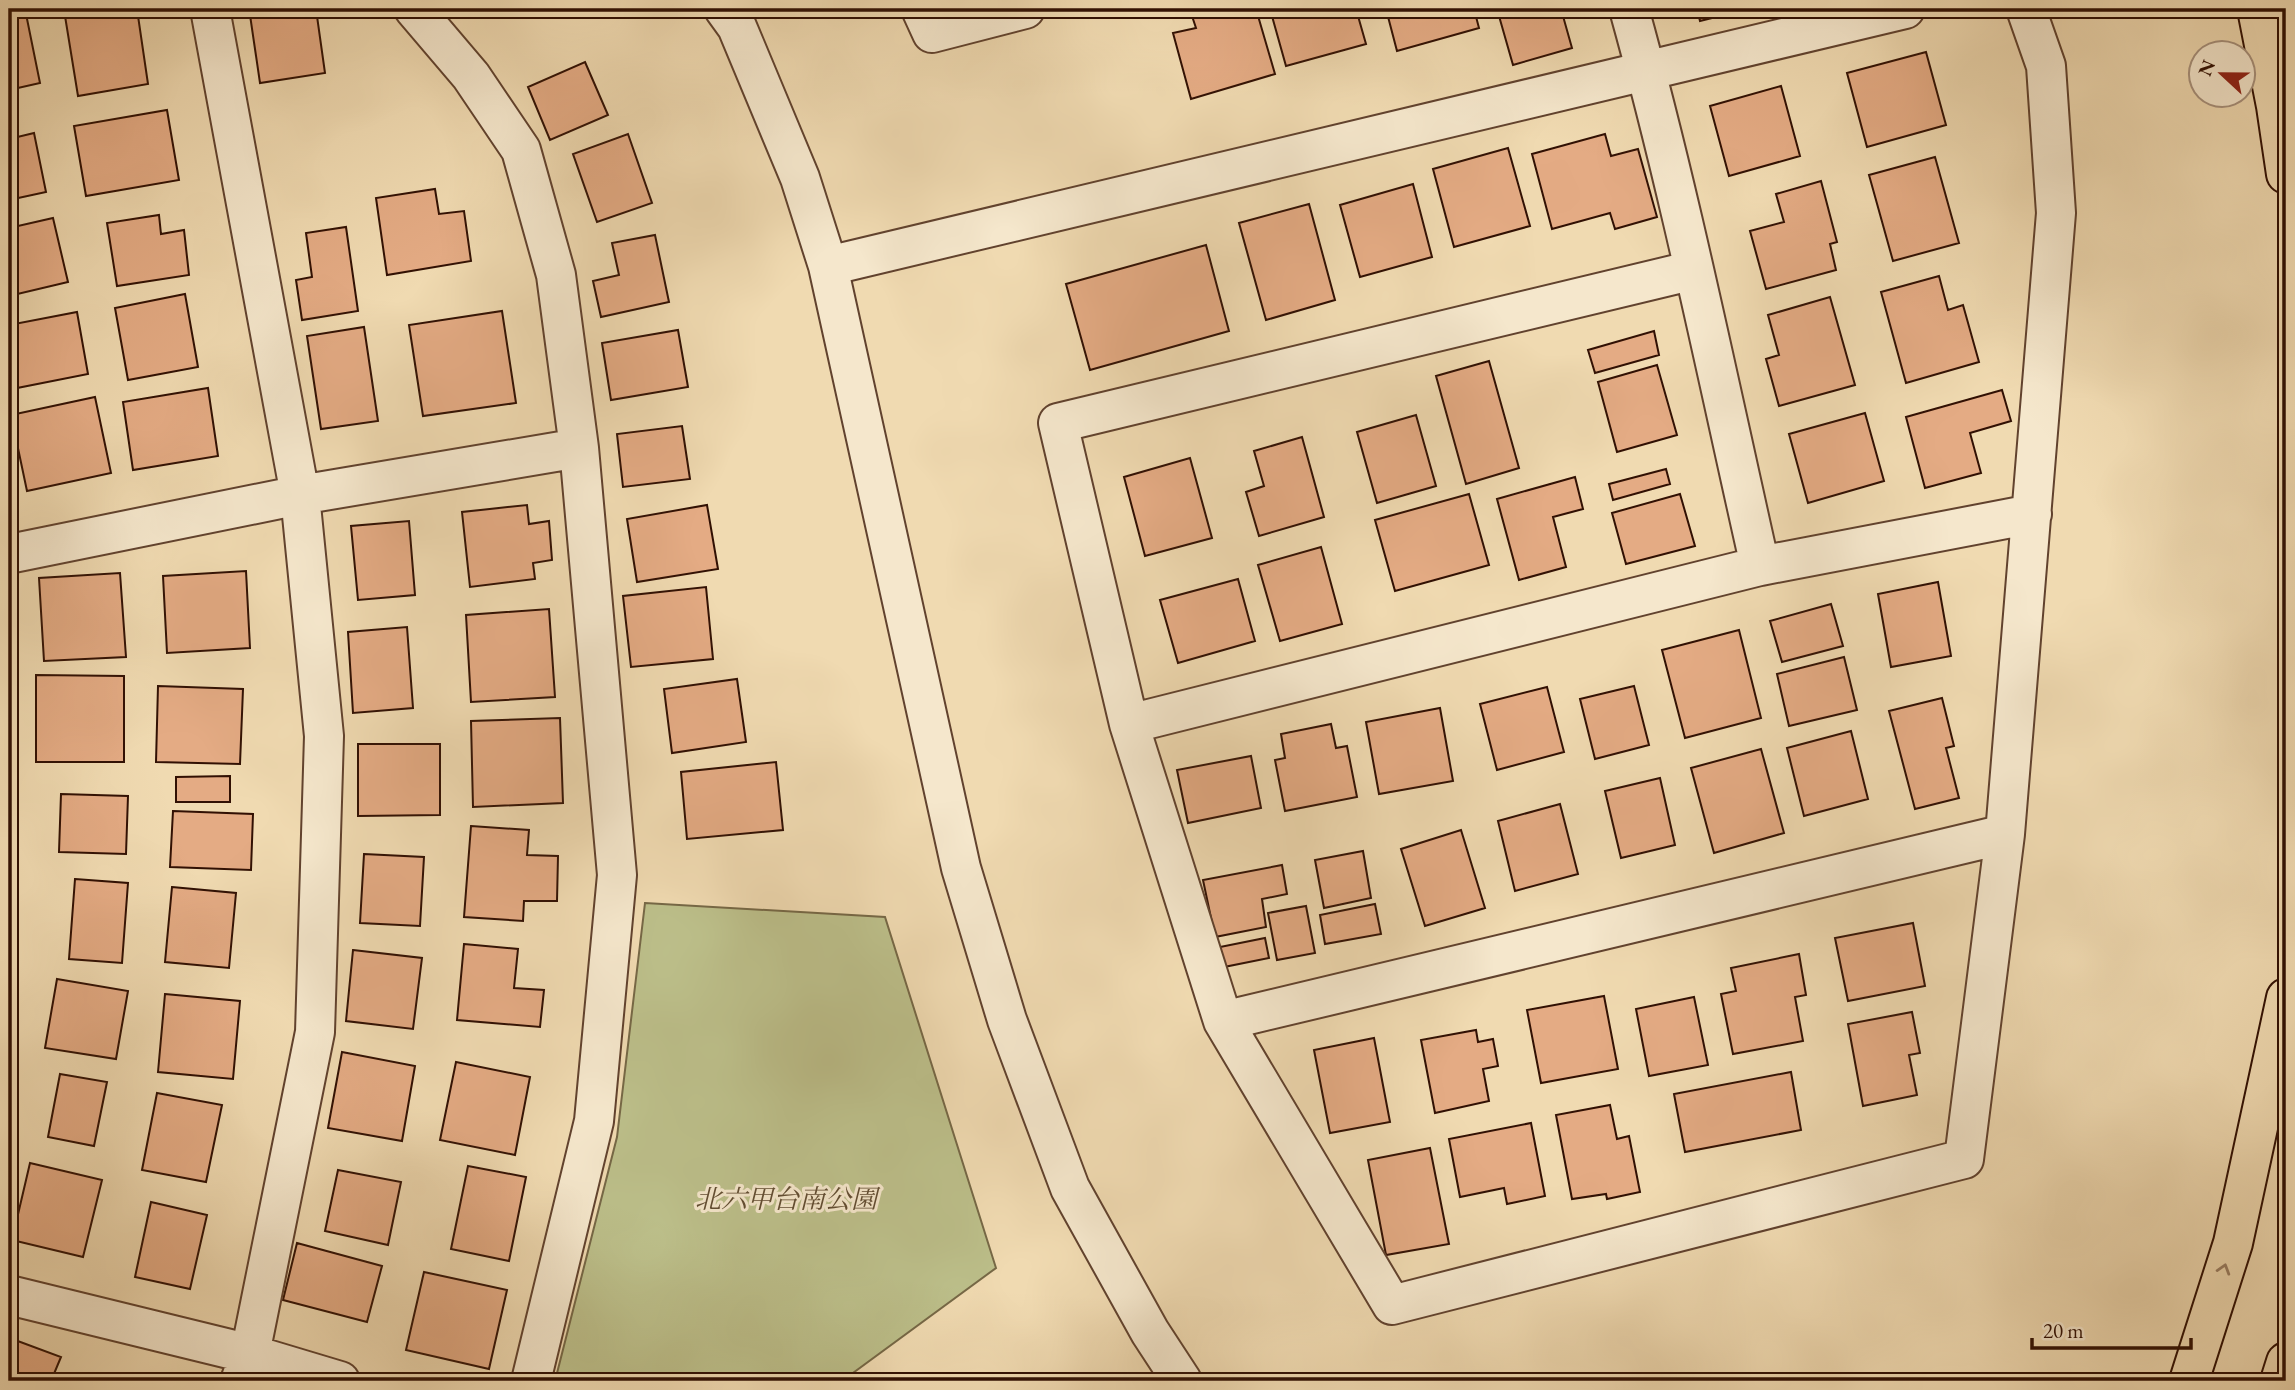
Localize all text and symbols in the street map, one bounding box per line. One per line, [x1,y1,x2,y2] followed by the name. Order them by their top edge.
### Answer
[2186,38,2256,108] north arrow
[2192,55,2221,80] text: N
[695,1182,881,1216] park label: 北六甲台南公園
[2216,1264,2231,1276] one-way arrow
[2032,1306,2192,1350] scale bar
[2043,1317,2084,1344] text: 20 m

